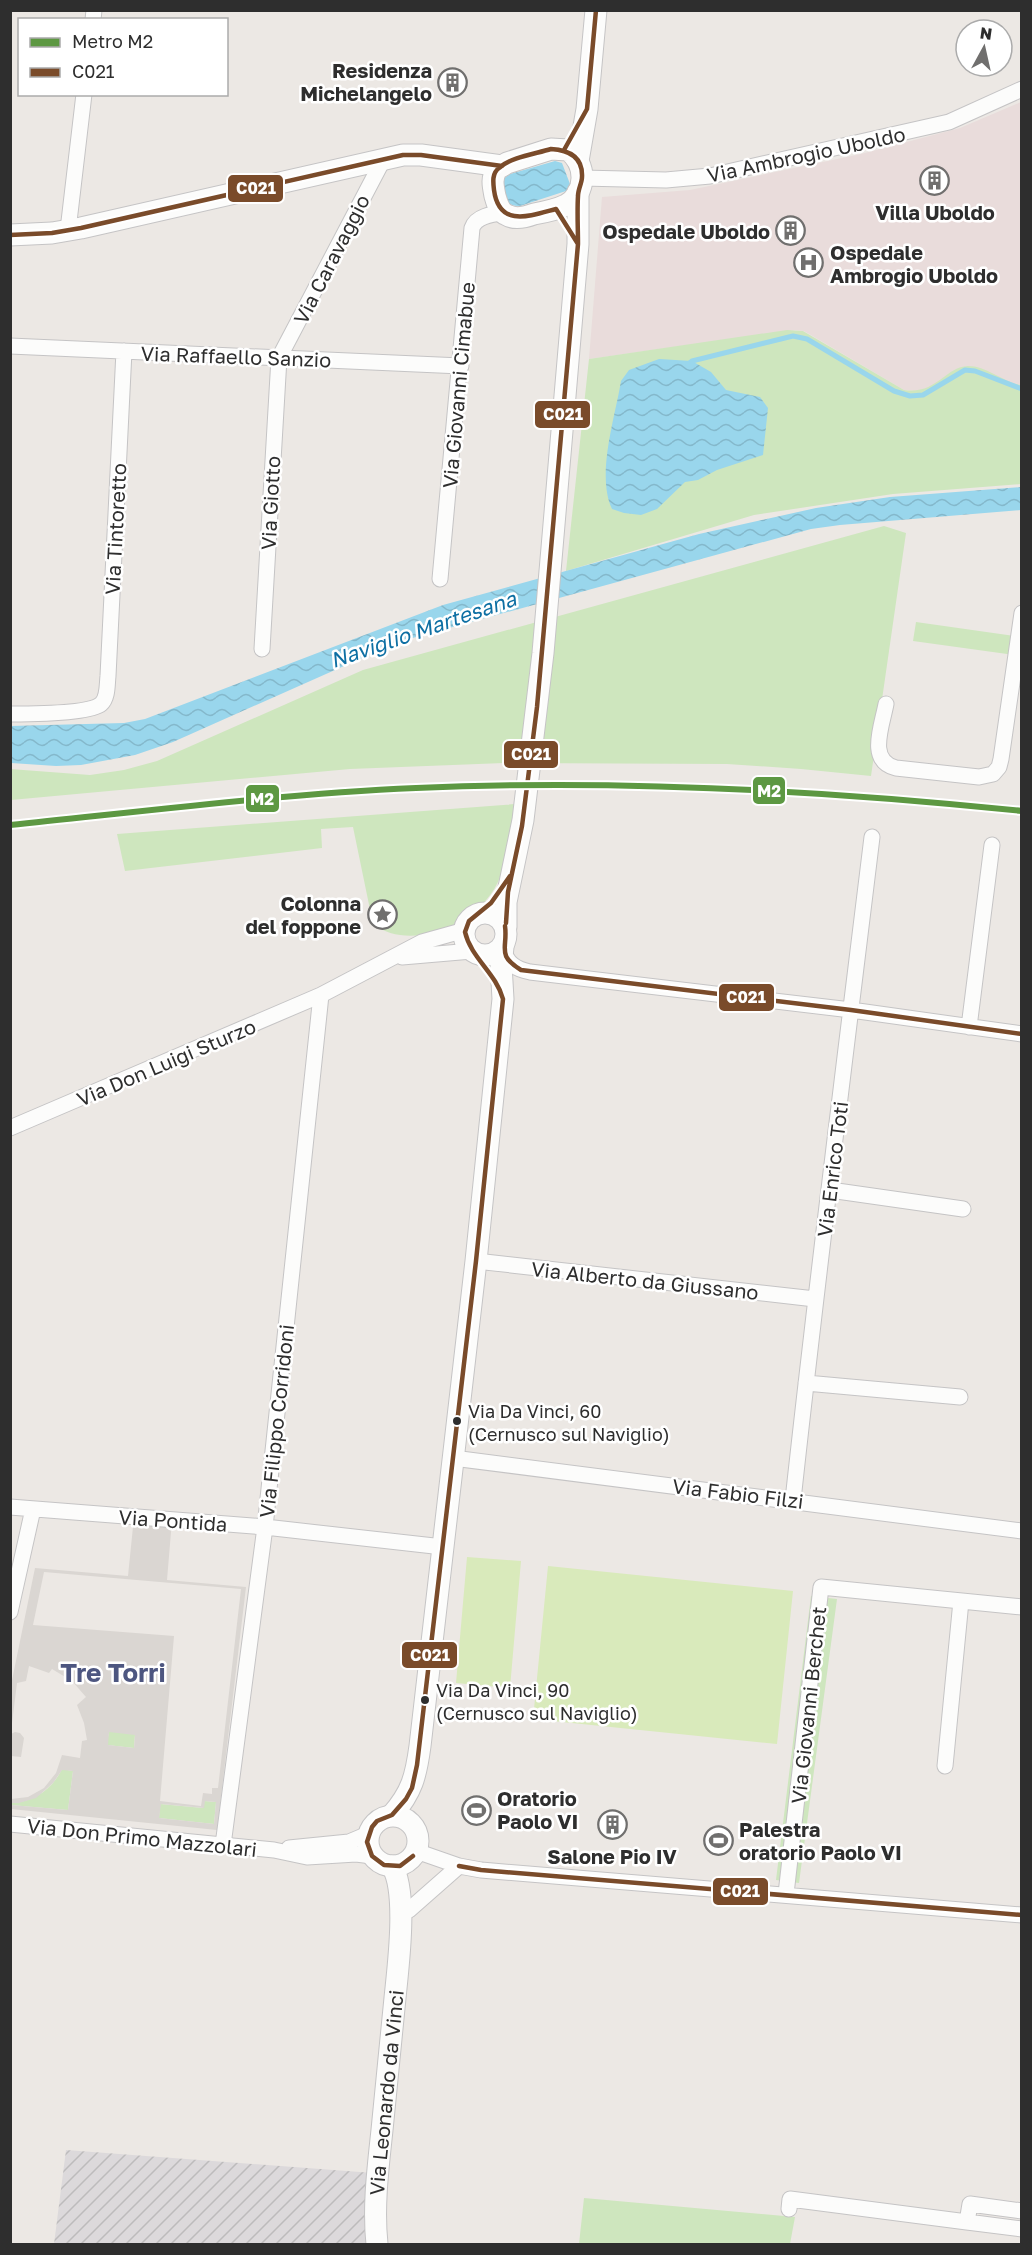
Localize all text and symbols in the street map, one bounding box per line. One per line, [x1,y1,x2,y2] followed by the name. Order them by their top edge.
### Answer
[18,18,228,96] legend
[954,18,1014,78] north arrow
[979,22,994,44] text: N
[72,30,153,52] text: Metro M2
[300,58,432,105] place label: Residenza Michelangelo
[72,60,115,82] text: C021
[437,66,469,98] building icon: Residenza Michelangelo
[705,121,907,187] street label: Via Ambrogio Uboldo
[919,165,951,197] building icon: Villa Uboldo
[227,174,284,203] line badge: C021
[236,178,276,198] text: C021
[288,190,374,328] street label: Via Caravaggio
[875,200,995,224] place label: Villa Uboldo
[775,215,807,247] building icon: Ospedale Uboldo
[602,219,770,243] place label: Ospedale Uboldo
[830,240,998,287] place label: Ospedale Ambrogio Uboldo
[793,247,825,279] hospital icon: Ospedale Ambrogio Uboldo
[437,281,479,489] street label: Via Giovanni Cimabue
[140,341,332,371] street label: Via Raffaello Sanzio
[534,400,591,429] line badge: C021
[543,404,583,424] text: C021
[256,455,284,551] street label: Via Giotto
[100,463,130,595] street label: Via Tintoretto
[327,585,520,673] water label: Naviglio Martesana
[503,740,559,769] line badge: C021
[511,744,551,764] text: C021
[752,776,786,805] line badge: M2
[757,781,781,801] text: M2
[245,784,280,813] line badge: M2
[250,789,274,809] text: M2
[246,891,361,938] place label: Colonna del foppone
[366,898,398,930] place icon: Colonna del foppone
[718,983,775,1012] line badge: C021
[726,987,766,1007] text: C021
[73,1013,259,1111] street label: Via Don Luigi Sturzo
[812,1100,852,1238] street label: Via Enrico Toti
[530,1256,760,1304] street label: Via Alberto da Giussano
[254,1323,298,1519] street label: Via Filippo Corridoni
[468,1400,670,1445] place label: Via Da Vinci, 60 (Cernusco sul Naviglio)
[451,1415,463,1427] marker: Via Da Vinci, 60 (Cernusco sul Naviglio)
[671,1473,805,1513] street label: Via Fabio Filzi
[118,1504,228,1536] street label: Via Pontida
[786,1605,830,1805] street label: Via Giovanni Berchet
[401,1641,458,1669] line badge: C021
[410,1645,450,1665] text: C021
[60,1657,166,1688] district label: Tre Torri
[436,1679,638,1724] place label: Via Da Vinci, 90 (Cernusco sul Naviglio)
[419,1694,431,1706] marker: Via Da Vinci, 90 (Cernusco sul Naviglio)
[497,1786,578,1833] place label: Oratorio Paolo VI
[460,1794,492,1826] sports icon: Oratorio Paolo VI
[596,1809,628,1841] building icon: Salone Pio IV
[26,1813,258,1861] street label: Via Don Primo Mazzolari
[739,1817,902,1864] place label: Palestra oratorio Paolo VI
[702,1825,734,1857] sports icon: Palestra oratorio Paolo VI
[547,1844,677,1868] place label: Salone Pio IV
[712,1877,769,1906] line badge: C021
[720,1881,760,1901] text: C021
[364,1989,408,2196] street label: Via Leonardo da Vinci

